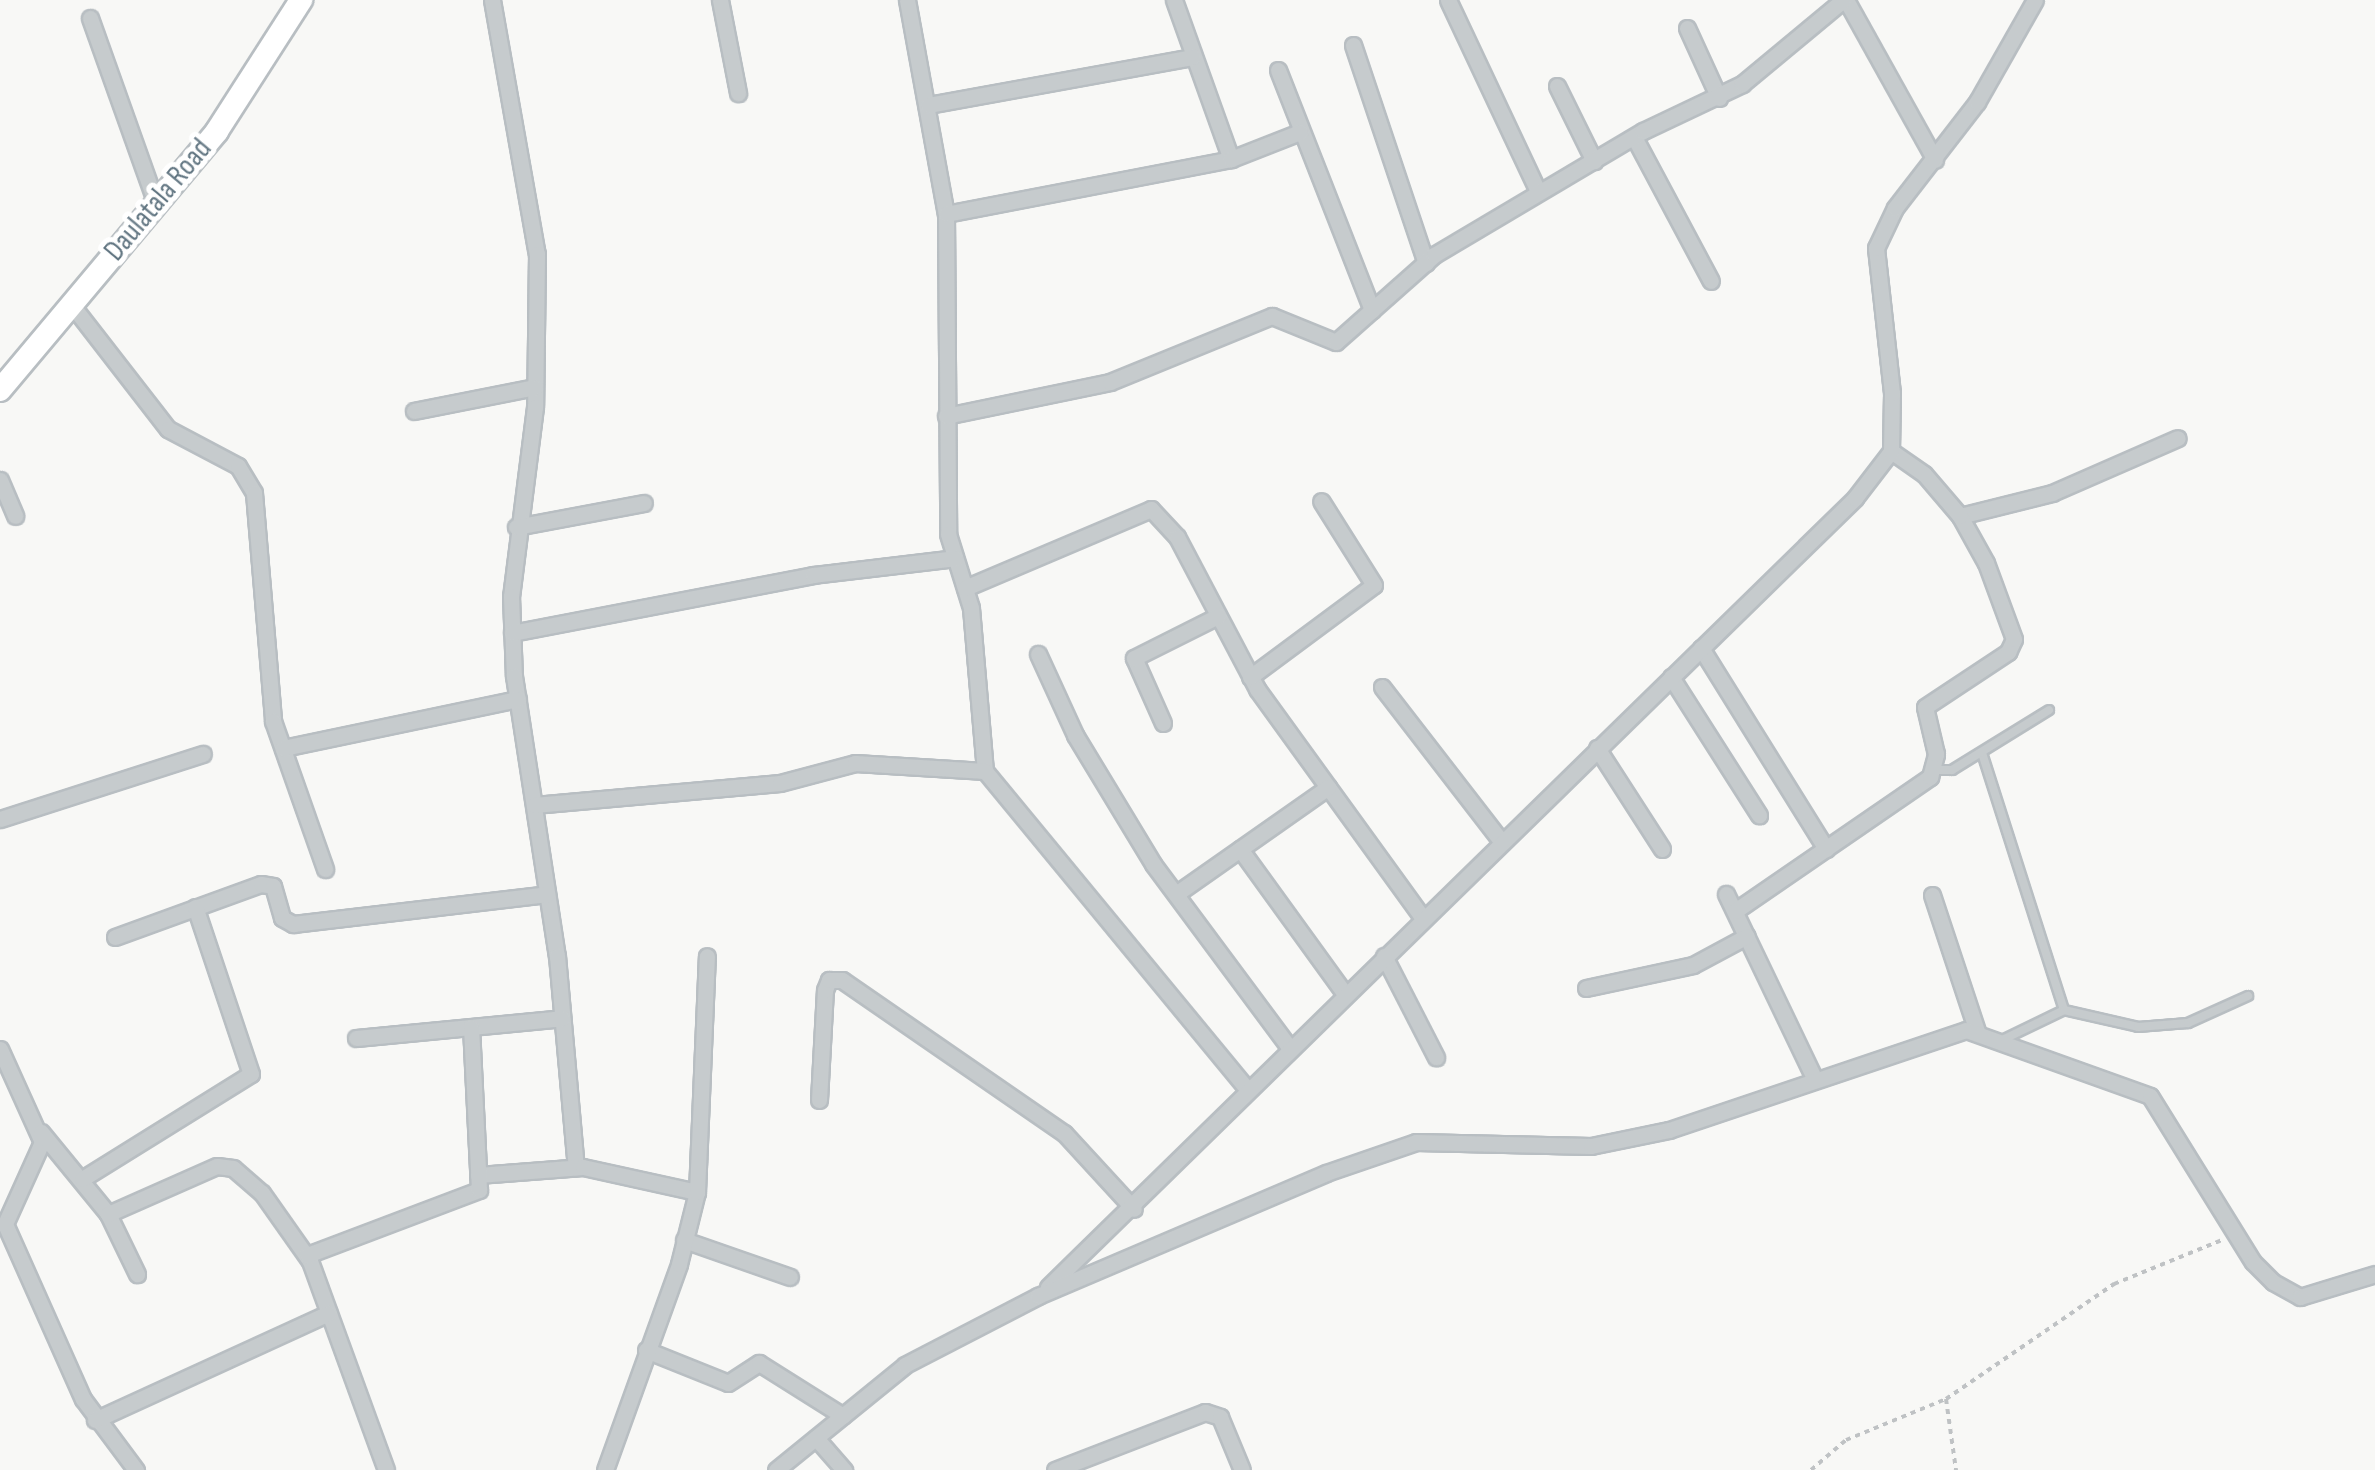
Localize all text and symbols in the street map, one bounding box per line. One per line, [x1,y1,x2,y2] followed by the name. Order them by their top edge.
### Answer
[97,132,219,268] street label: Daulatala Road

